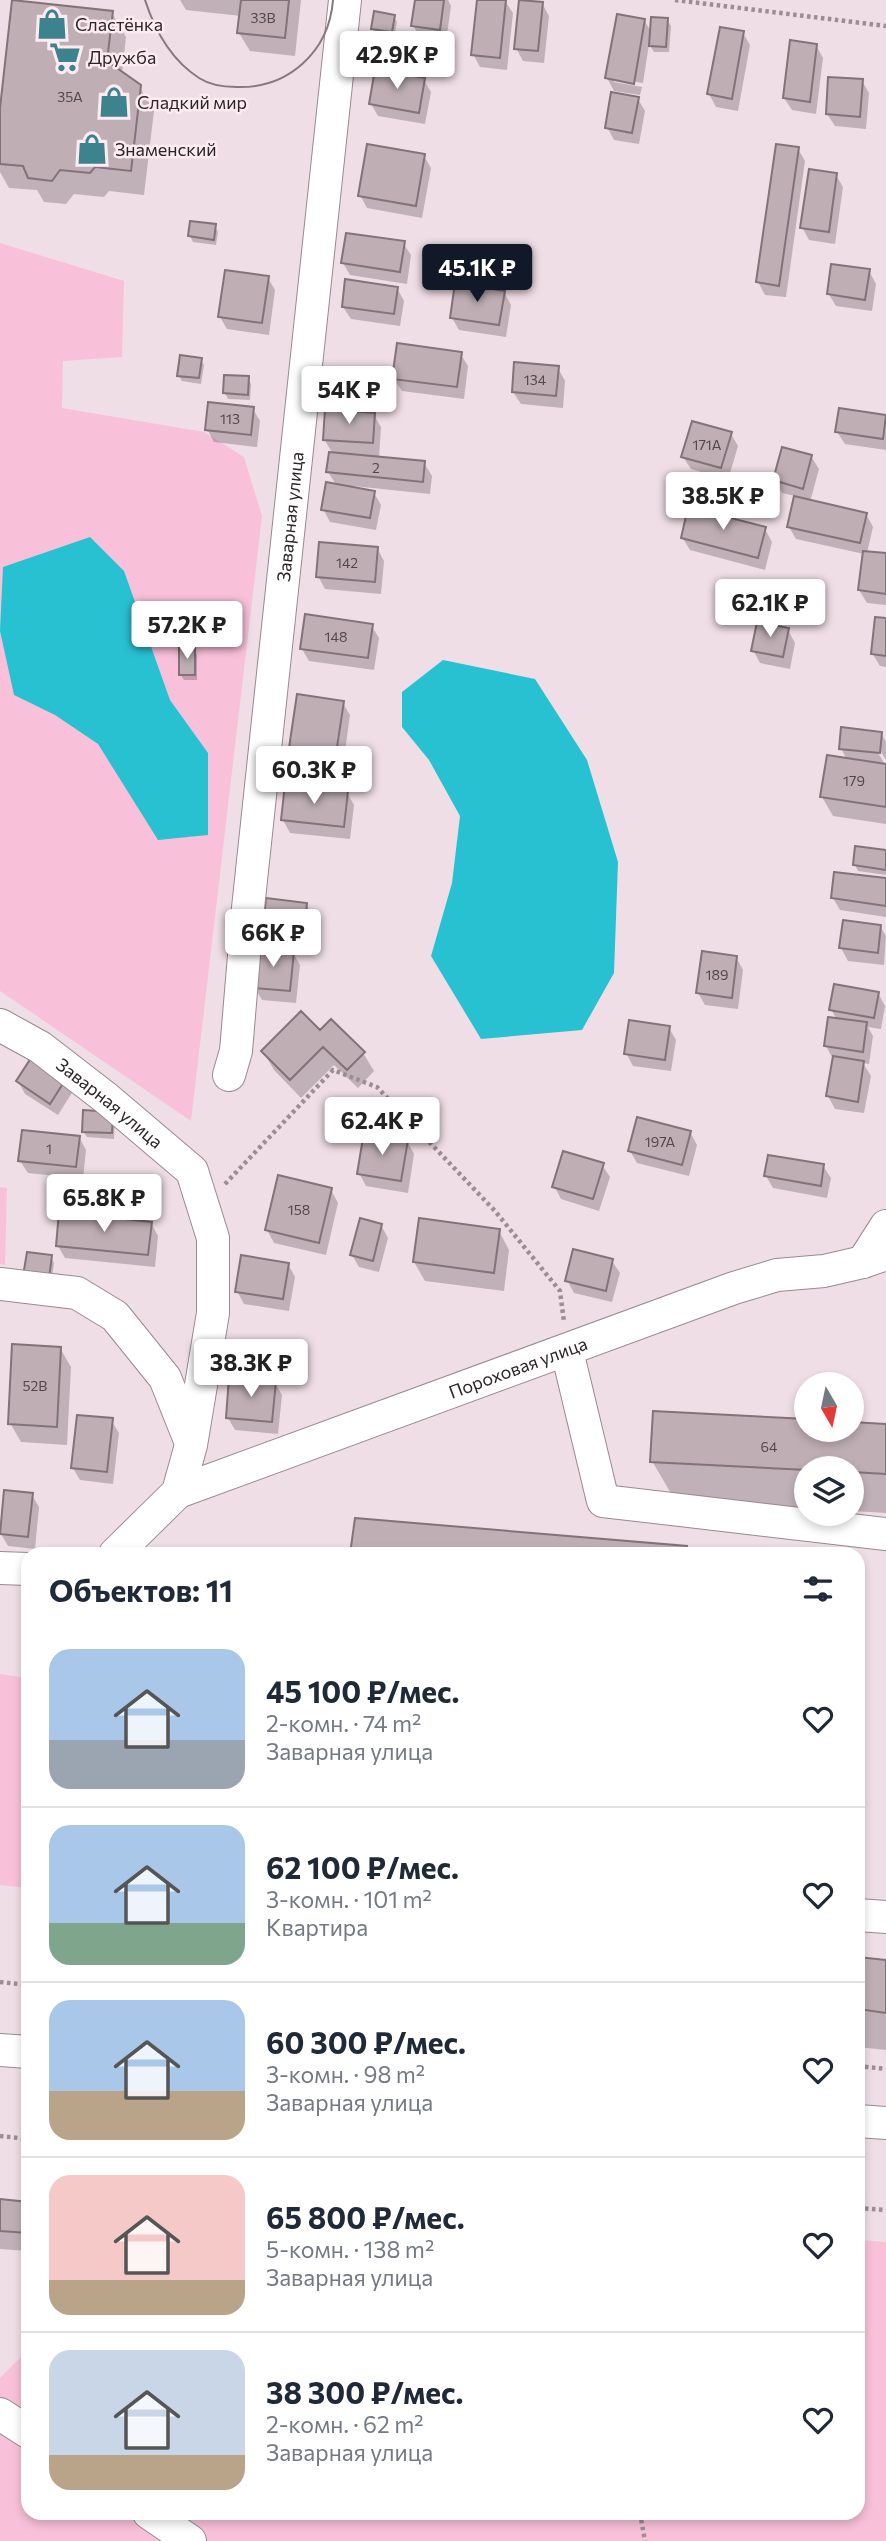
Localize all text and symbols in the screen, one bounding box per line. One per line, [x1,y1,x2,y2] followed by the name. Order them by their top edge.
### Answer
[35,7,69,41] shop icon: Сластёнка
[251,9,275,26] house number: 33В
[75,13,163,35] place label: Сластёнка
[332,32,462,91] pin: 42.9K ₽
[48,40,82,74] supermarket icon: Дружба
[356,40,438,68] text: 42.9K ₽
[88,46,156,68] place label: Дружба
[97,85,131,119] shop icon: Сладкий мир
[57,88,83,105] house number: 35А
[137,91,247,113] place label: Сладкий мир
[75,132,109,166] shop icon: Знаменский
[115,138,217,160] place label: Знаменский
[412,244,542,304] pin: 45.1K ₽
[438,253,516,281] text: 45.1K ₽
[300,366,398,426] pin: 54K ₽
[524,371,547,388] house number: 134
[317,375,381,403] text: 54K ₽
[220,410,240,427] house number: 113
[692,436,722,453] house number: 171А
[272,450,308,583] street label: Заварная улица
[372,459,380,476] house number: 2
[658,472,788,532] pin: 38.5K ₽
[682,481,764,509] text: 38.5K ₽
[336,554,358,571] house number: 142
[705,580,835,639] pin: 62.1K ₽
[731,588,809,616] text: 62.1K ₽
[122,602,252,661] pin: 57.2K ₽
[147,610,227,638] text: 57.2K ₽
[325,628,347,645] house number: 148
[249,746,379,806] pin: 60.3K ₽
[272,755,356,783] text: 60.3K ₽
[843,772,865,789] house number: 179
[224,909,322,969] pin: 66K ₽
[241,918,305,946] text: 66K ₽
[706,966,728,983] house number: 189
[52,1053,168,1153] street label: Заварная улица
[317,1098,447,1157] pin: 62.4K ₽
[341,1106,423,1134] text: 62.4K ₽
[645,1133,675,1150] house number: 197А
[46,1140,52,1157] house number: 1
[39,1174,169,1234] pin: 65.8K ₽
[63,1183,145,1211] text: 65.8K ₽
[288,1201,310,1218] house number: 158
[445,1332,590,1403] street label: Пороховая улица
[186,1340,316,1399] pin: 38.3K ₽
[210,1348,292,1376] text: 38.3K ₽
[794,1372,864,1442] north arrow
[794,1372,864,1526] map controls
[23,1377,47,1394] house number: 52В
[761,1438,778,1455] house number: 64
[794,1456,864,1526] button: layers
[799,1570,837,1608] icon: filters
[49,1571,233,1608] text: Объектов: 11
[266,1672,460,1709] text: 45 100 ₽/мес.
[105,1677,189,1761] icon: home
[799,1700,837,1738] icon: heart
[266,1709,421,1737] text: 2-комн. · 74 m²
[266,1737,433,1765] text: Заварная улица
[266,1848,459,1885] text: 62 100 ₽/мес.
[105,1853,189,1937] icon: home
[799,1876,837,1914] icon: heart
[266,1885,432,1913] text: 3-комн. · 101 m²
[266,1913,368,1941] text: Квартира
[266,2023,466,2060] text: 60 300 ₽/мес.
[105,2028,189,2112] icon: home
[799,2051,837,2089] icon: heart
[266,2060,425,2088] text: 3-комн. · 98 m²
[266,2088,433,2116] text: Заварная улица
[266,2198,465,2235] text: 65 800 ₽/мес.
[105,2203,189,2287] icon: home
[799,2226,837,2264] icon: heart
[266,2235,434,2263] text: 5-комн. · 138 m²
[266,2263,433,2291] text: Заварная улица
[266,2373,464,2410] text: 38 300 ₽/мес.
[105,2378,189,2462] icon: home
[799,2401,837,2439] icon: heart
[266,2410,423,2438] text: 2-комн. · 62 m²
[266,2438,433,2466] text: Заварная улица

